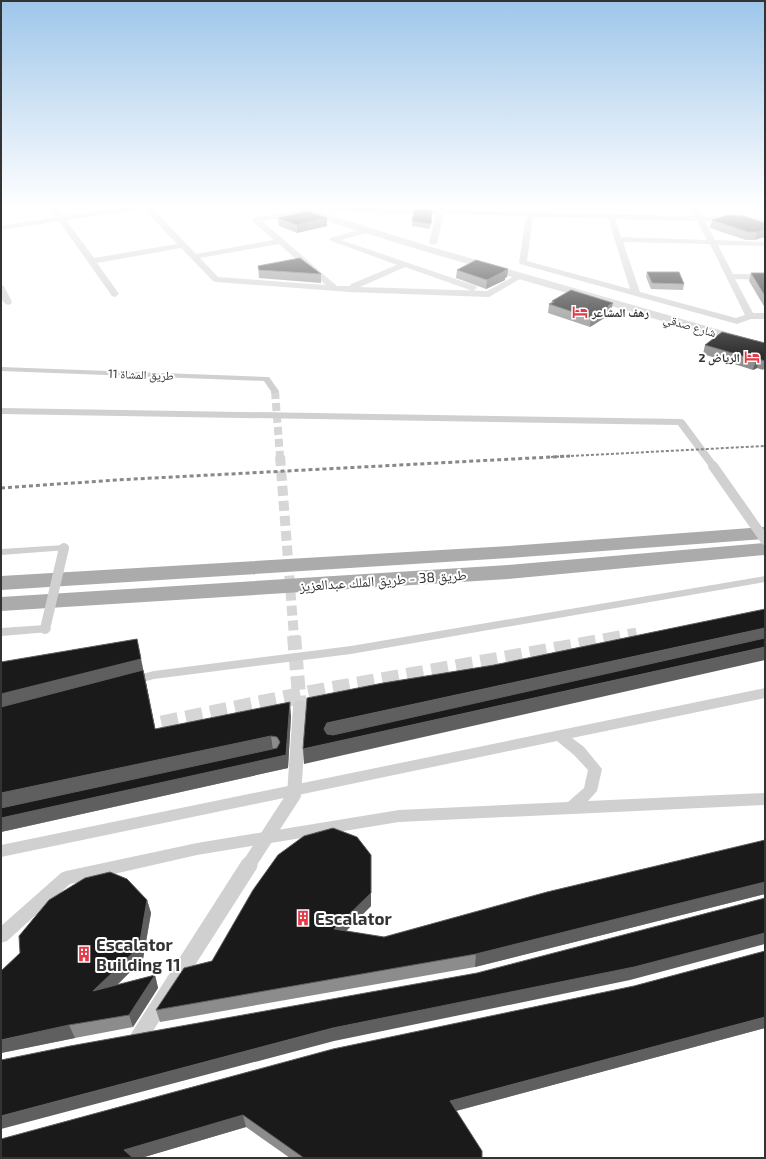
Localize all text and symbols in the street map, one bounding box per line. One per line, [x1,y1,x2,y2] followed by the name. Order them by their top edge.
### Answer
[571,303,589,321] hotel icon: رهف المشاعر
[591,305,650,320] place label: رهف المشاعر
[661,311,718,343] street label: شارع صدقي
[743,348,761,366] hotel icon: الرياض 2
[699,350,740,366] place label: الرياض 2
[108,366,174,383] street label: طريق المشاة 11
[298,566,467,596] street label: طريق 38 - طريق الملك عبدالعزيز
[315,908,392,928] place label: Escalator
[294,909,312,927] building icon: Escalator
[96,934,181,974] place label: Escalator Building 11
[75,945,93,963] building icon: Escalator Building 11

